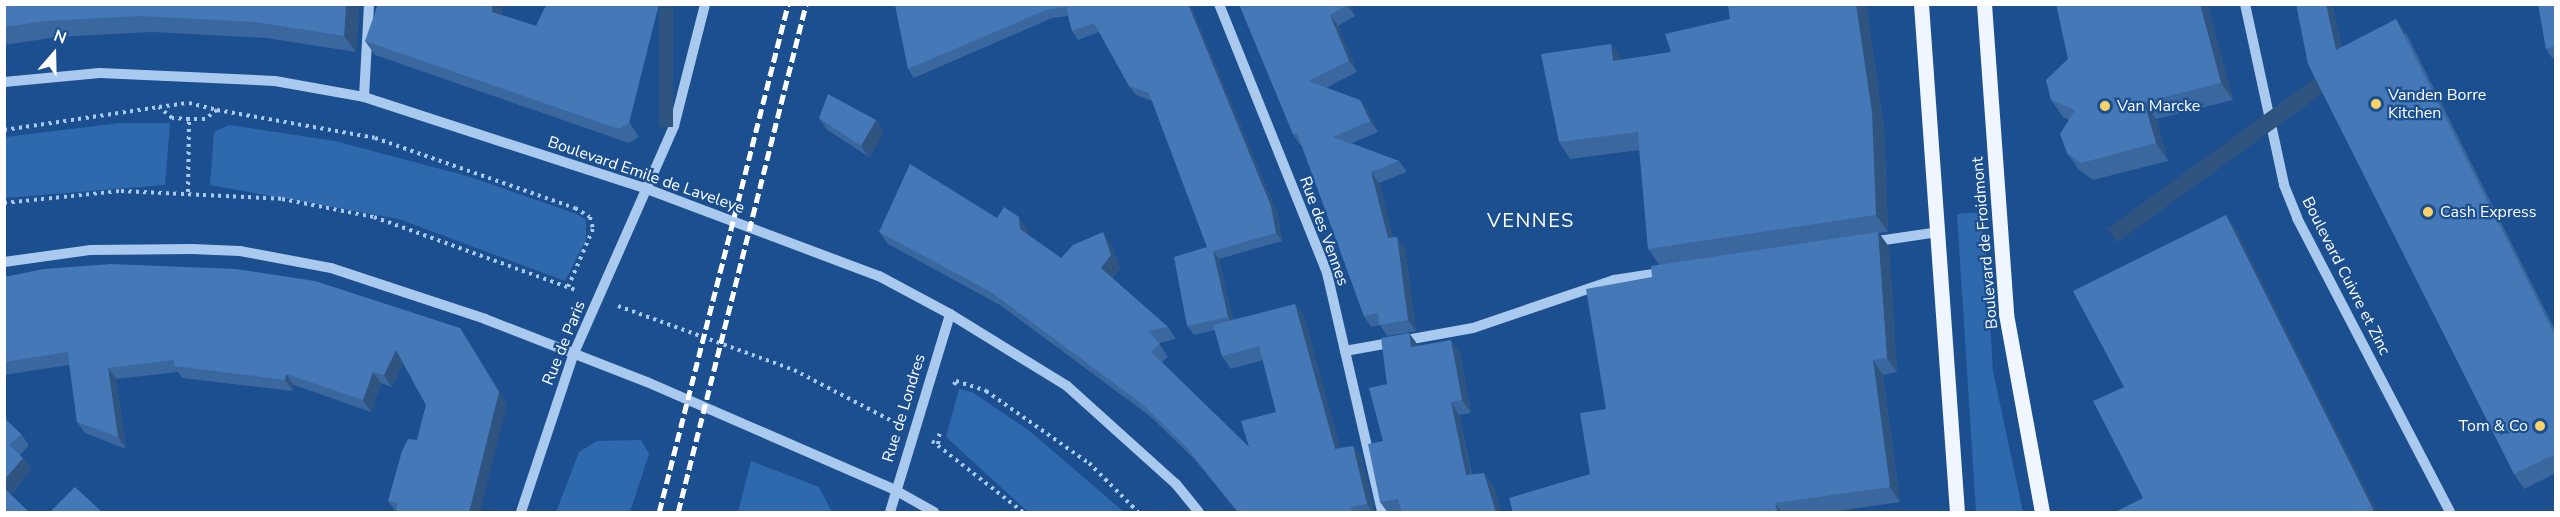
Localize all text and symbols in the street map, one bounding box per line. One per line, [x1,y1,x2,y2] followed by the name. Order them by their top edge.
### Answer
[24,24,84,84] north arrow
[51,25,70,49] text: N
[2388,85,2486,123] place label: Vanden Borre Kitchen
[2117,96,2200,116] place label: Van Marcke
[2369,97,2383,111] marker: Vanden Borre Kitchen
[2098,99,2112,113] marker: Van Marcke
[545,132,747,218] street label: Boulevard Emile de Laveleye
[1968,156,2002,330] street label: Boulevard de Froidmont
[1295,174,1353,288] street label: Rue des Vennes
[2298,194,2394,358] street label: Boulevard Cuivre et Zinc
[2440,202,2536,222] place label: Cash Express
[2421,205,2435,219] marker: Cash Express
[1487,208,1575,232] district label: VENNES
[538,298,590,388] street label: Rue de Paris
[878,352,930,464] street label: Rue de Londres
[2459,416,2528,436] place label: Tom & Co
[2533,419,2547,433] marker: Tom & Co

